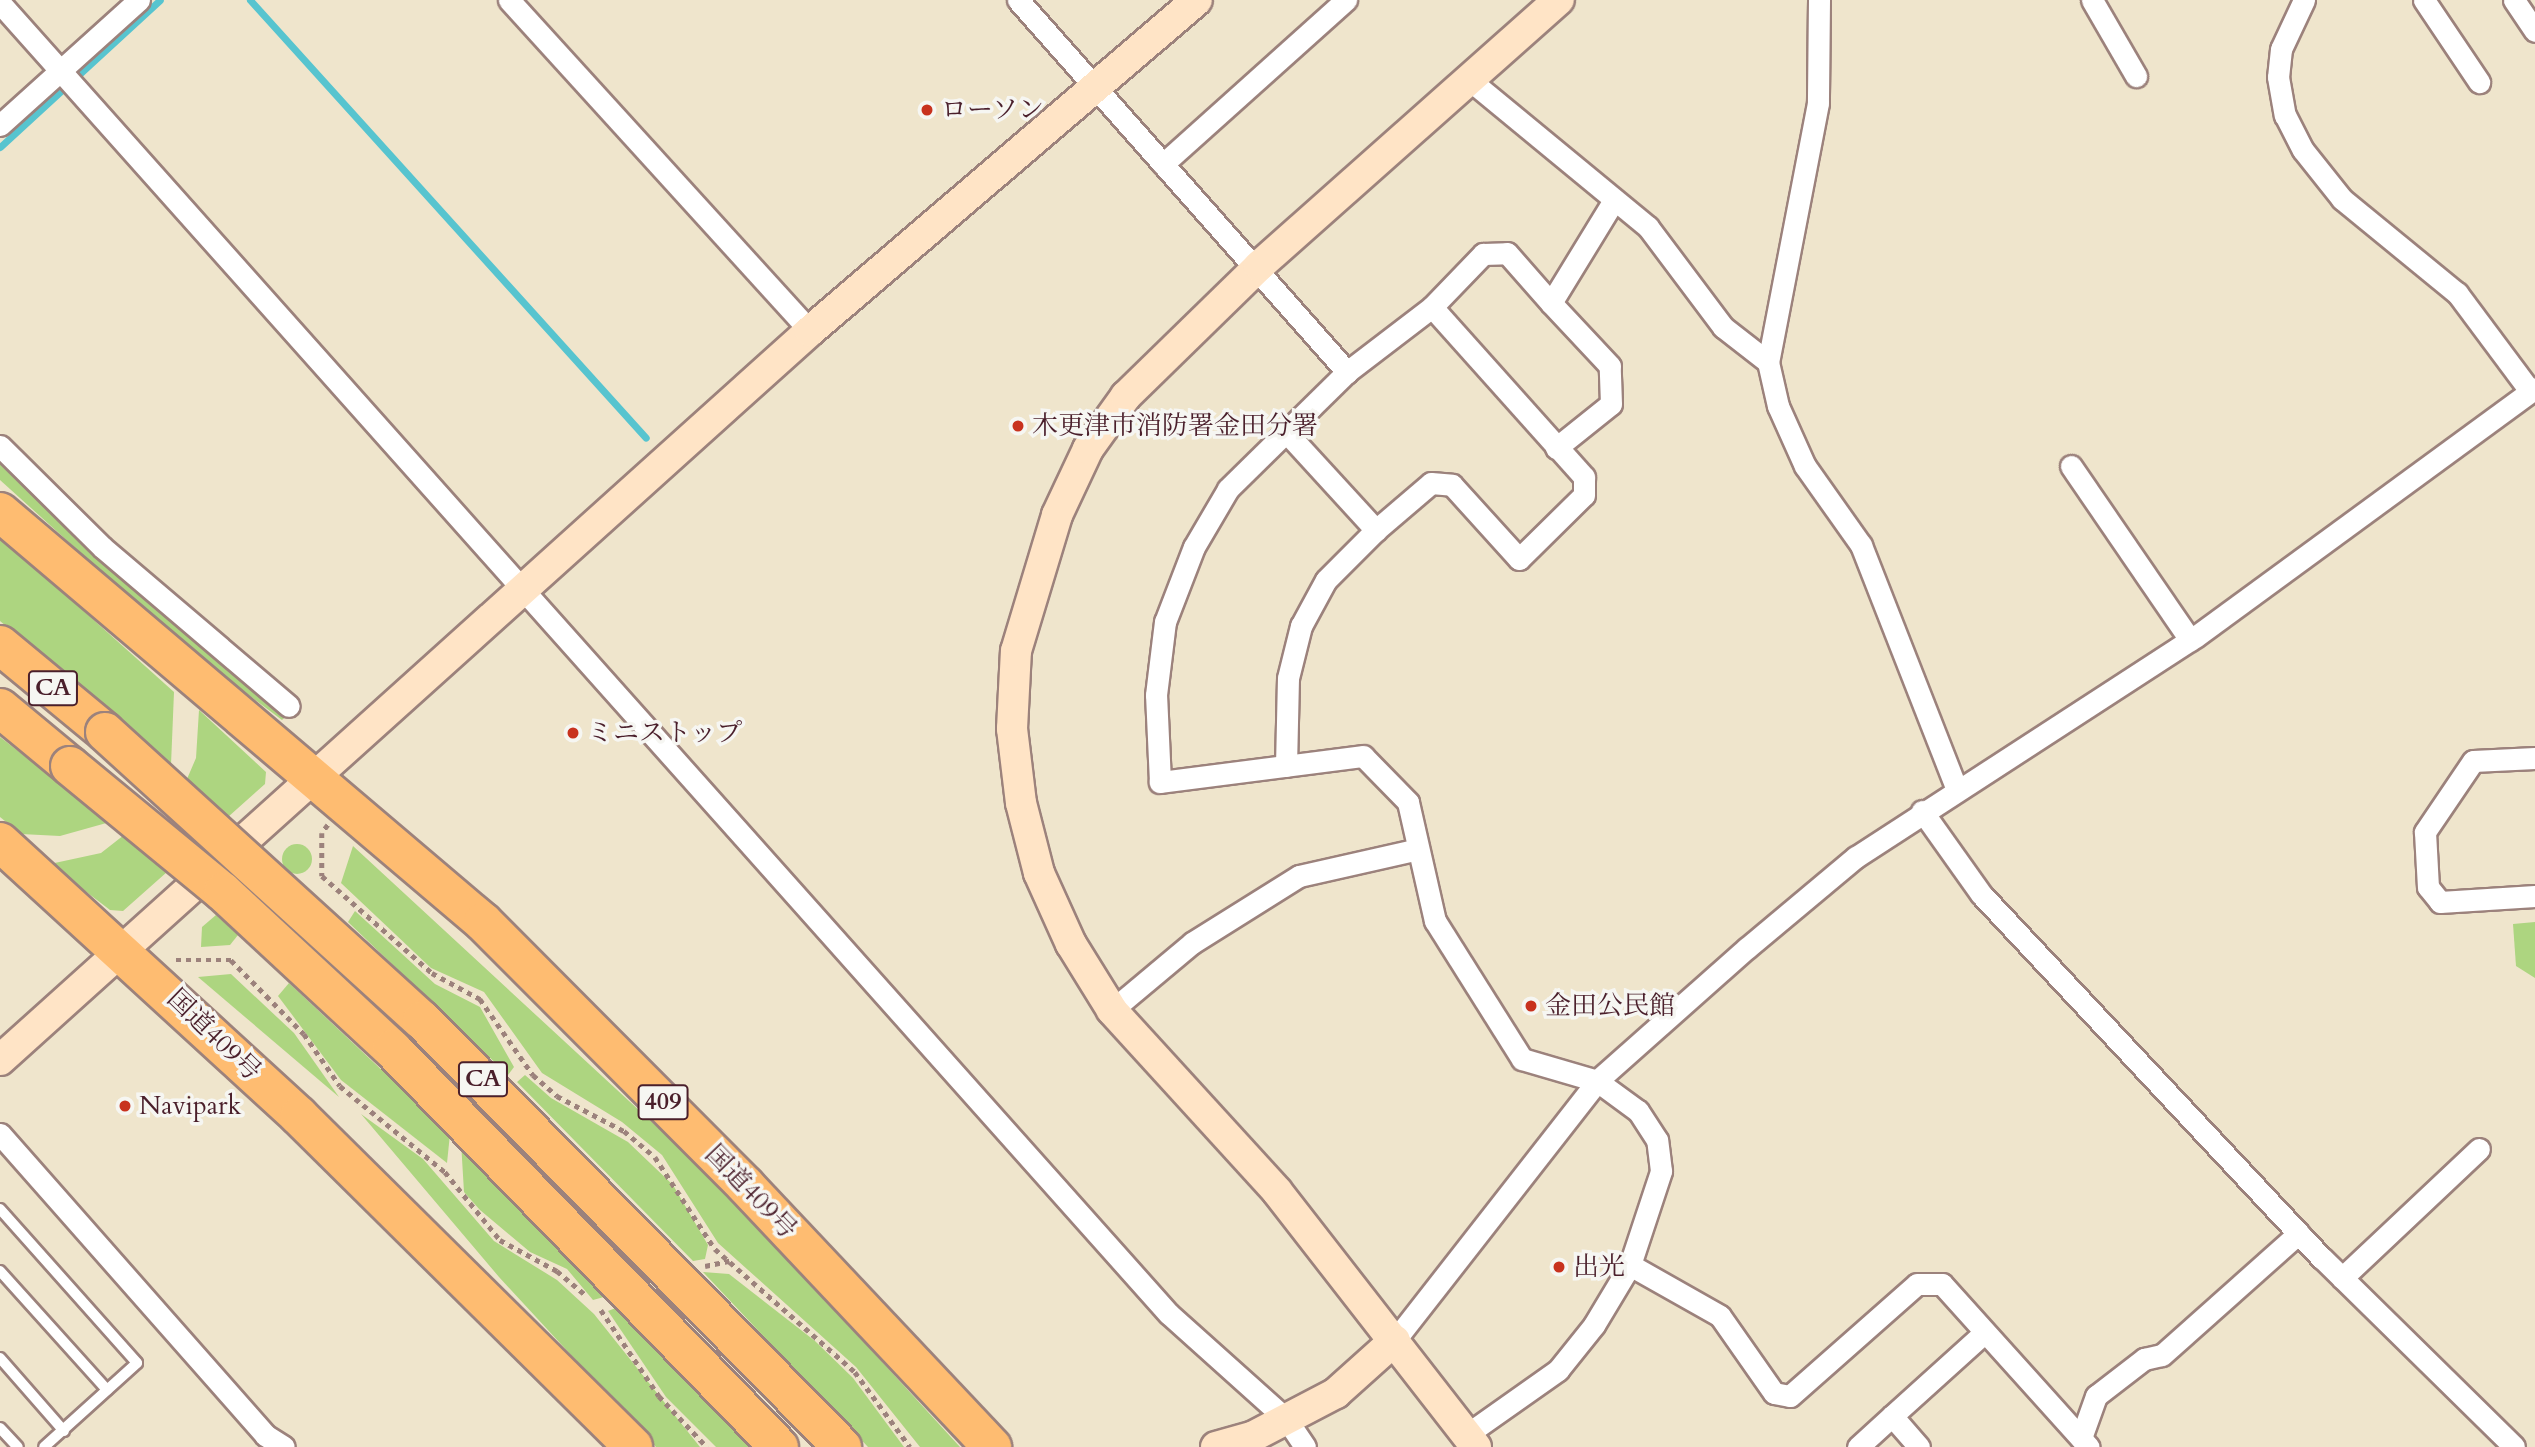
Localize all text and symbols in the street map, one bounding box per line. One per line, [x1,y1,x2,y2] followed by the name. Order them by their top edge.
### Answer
[941,94,1045,126] place label: ローソン
[919,102,935,118] marker: ローソン
[1032,410,1318,442] place label: 木更津市消防署金田分署
[1010,418,1026,434] marker: 木更津市消防署金田分署
[27,668,79,708] road number: CA
[587,717,743,749] place label: ミニストップ
[565,725,581,741] marker: ミニストップ
[161,983,267,1087] street label: 国道409号
[1545,990,1675,1022] place label: 金田公民館
[1523,998,1539,1014] marker: 金田公民館
[457,1058,509,1100] road number: CA
[637,1082,689,1122] road number: 409
[139,1090,241,1122] place label: Navipark
[117,1098,133,1114] marker: Navipark
[699,1139,803,1245] street label: 国道409号
[1573,1251,1625,1283] place label: 出光
[1551,1259,1567,1275] marker: 出光

